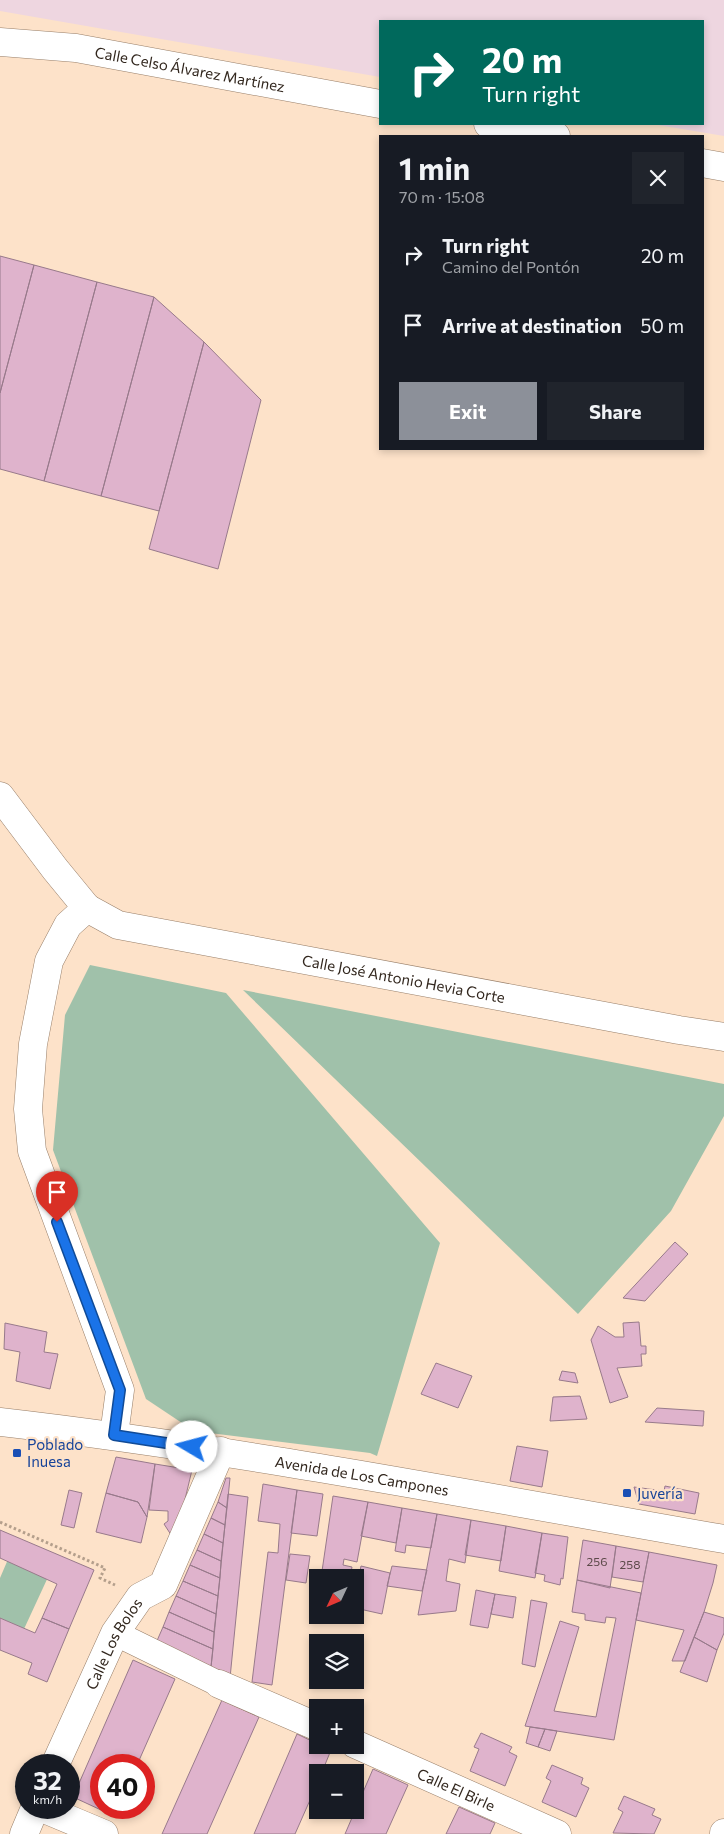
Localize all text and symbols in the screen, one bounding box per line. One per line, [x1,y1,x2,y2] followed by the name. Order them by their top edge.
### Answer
[482,37,562,80] text: 20 m
[399,40,464,105] icon: right
[93,43,286,95] street label: Calle Celso Álvarez Martínez
[482,80,580,107] text: Turn right
[399,149,470,186] text: 1 min
[632,152,684,204] button: close
[399,187,485,206] text: 70 m · 15:08
[442,234,529,257] text: Turn right
[399,241,427,269] icon: right
[641,244,684,267] text: 20 m
[442,257,580,276] text: Camino del Pontón
[399,311,427,339] icon: arrive
[442,314,622,337] text: Arrive at destination
[640,314,684,337] text: 50 m
[399,382,537,440] button: Exit
[547,382,684,440] button: Share
[301,951,507,1006] street label: Calle José Antonio Hevia Corte
[36,1171,78,1222] pin
[43,1178,71,1206] icon: arrive
[165,1420,217,1472] position arrow
[27,1435,83,1470] place label: Poblado Inuesa
[11,1447,23,1459] marker: Poblado Inuesa
[274,1452,451,1499] street label: Avenida de Los Campones
[637,1484,683,1502] place label: Juvería
[621,1487,633,1499] marker: Juvería
[587,1554,607,1568] house number: 256
[620,1557,640,1571] house number: 258
[309,1569,364,1624] north arrow
[309,1569,364,1819] map controls
[82,1594,146,1692] street label: Calle Los Bolos
[309,1634,364,1689] button: layers
[309,1699,364,1754] button: +
[90,1754,155,1819] speed limit sign: 40
[309,1764,364,1819] button: −
[415,1764,498,1814] street label: Calle El Birle
[33,1765,62,1795] text: 32
[33,1792,62,1806] text: km/h

